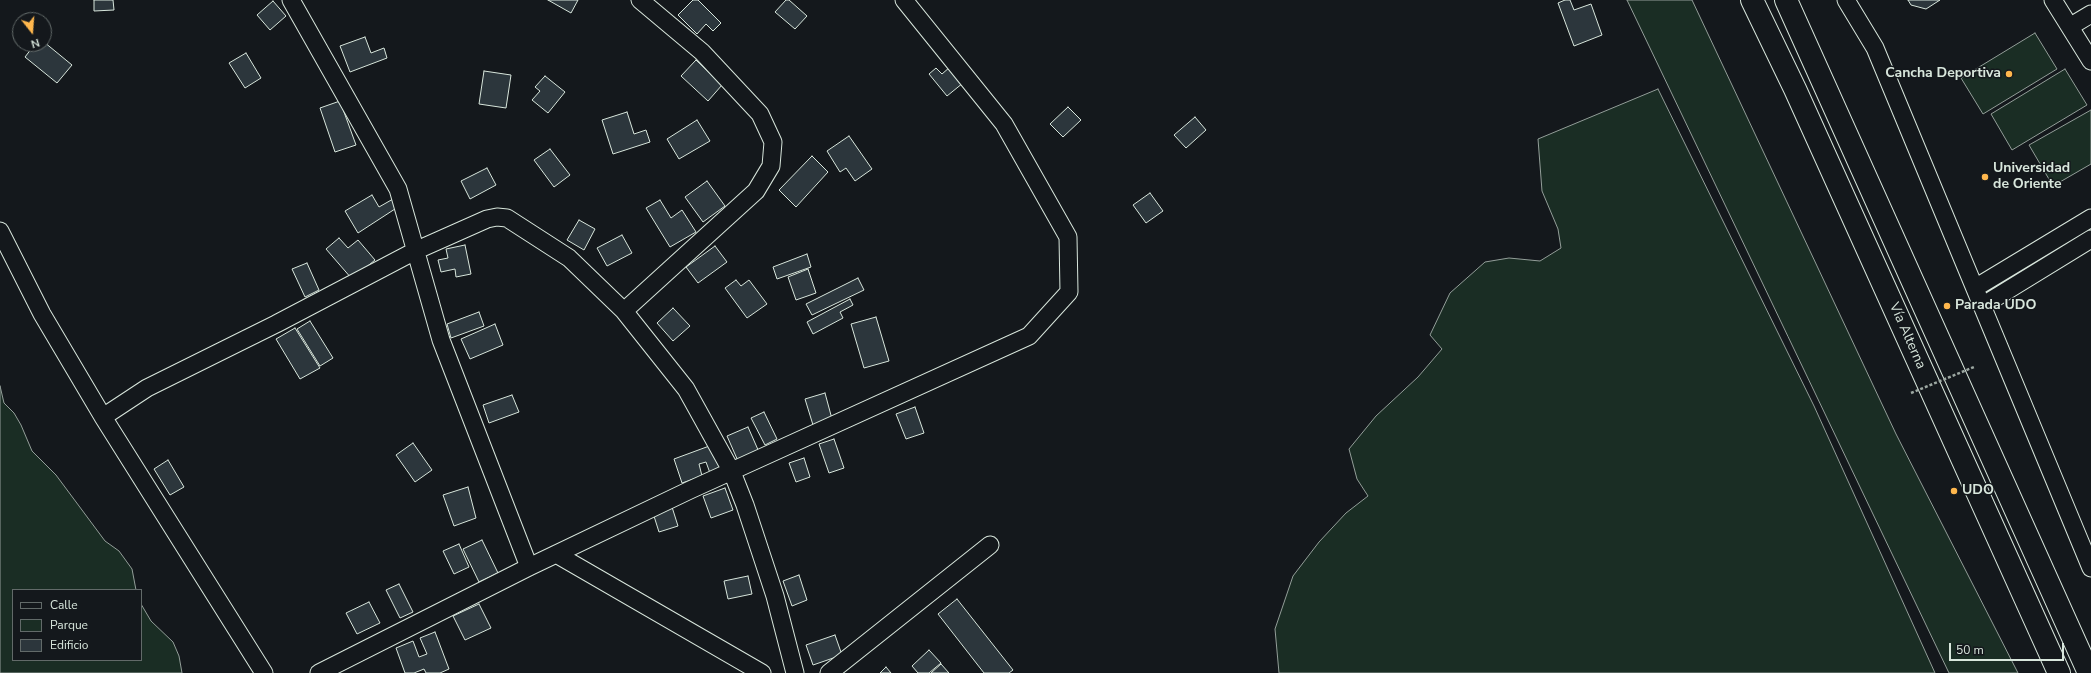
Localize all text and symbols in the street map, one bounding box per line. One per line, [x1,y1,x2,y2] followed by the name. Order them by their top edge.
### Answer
[12,12,52,52] north arrow
[29,35,41,51] text: N
[1885,66,2001,82] place label: Cancha Deportiva
[2004,69,2014,79] marker: Cancha Deportiva
[1993,161,2070,194] place label: Universidad de Oriente
[1980,172,1990,182] marker: Universidad de Oriente
[1955,298,2036,314] place label: Parada UDO
[1885,300,1929,372] street label: Vía Alterna
[1942,301,1952,311] marker: Parada UDO
[1962,483,1994,499] place label: UDO
[1949,486,1959,496] marker: UDO
[12,589,142,661] legend
[50,597,78,613] text: Calle
[50,617,88,633] text: Parque
[1951,635,2066,661] scale bar
[50,637,88,653] text: Edificio
[1956,642,1984,658] text: 50 m

